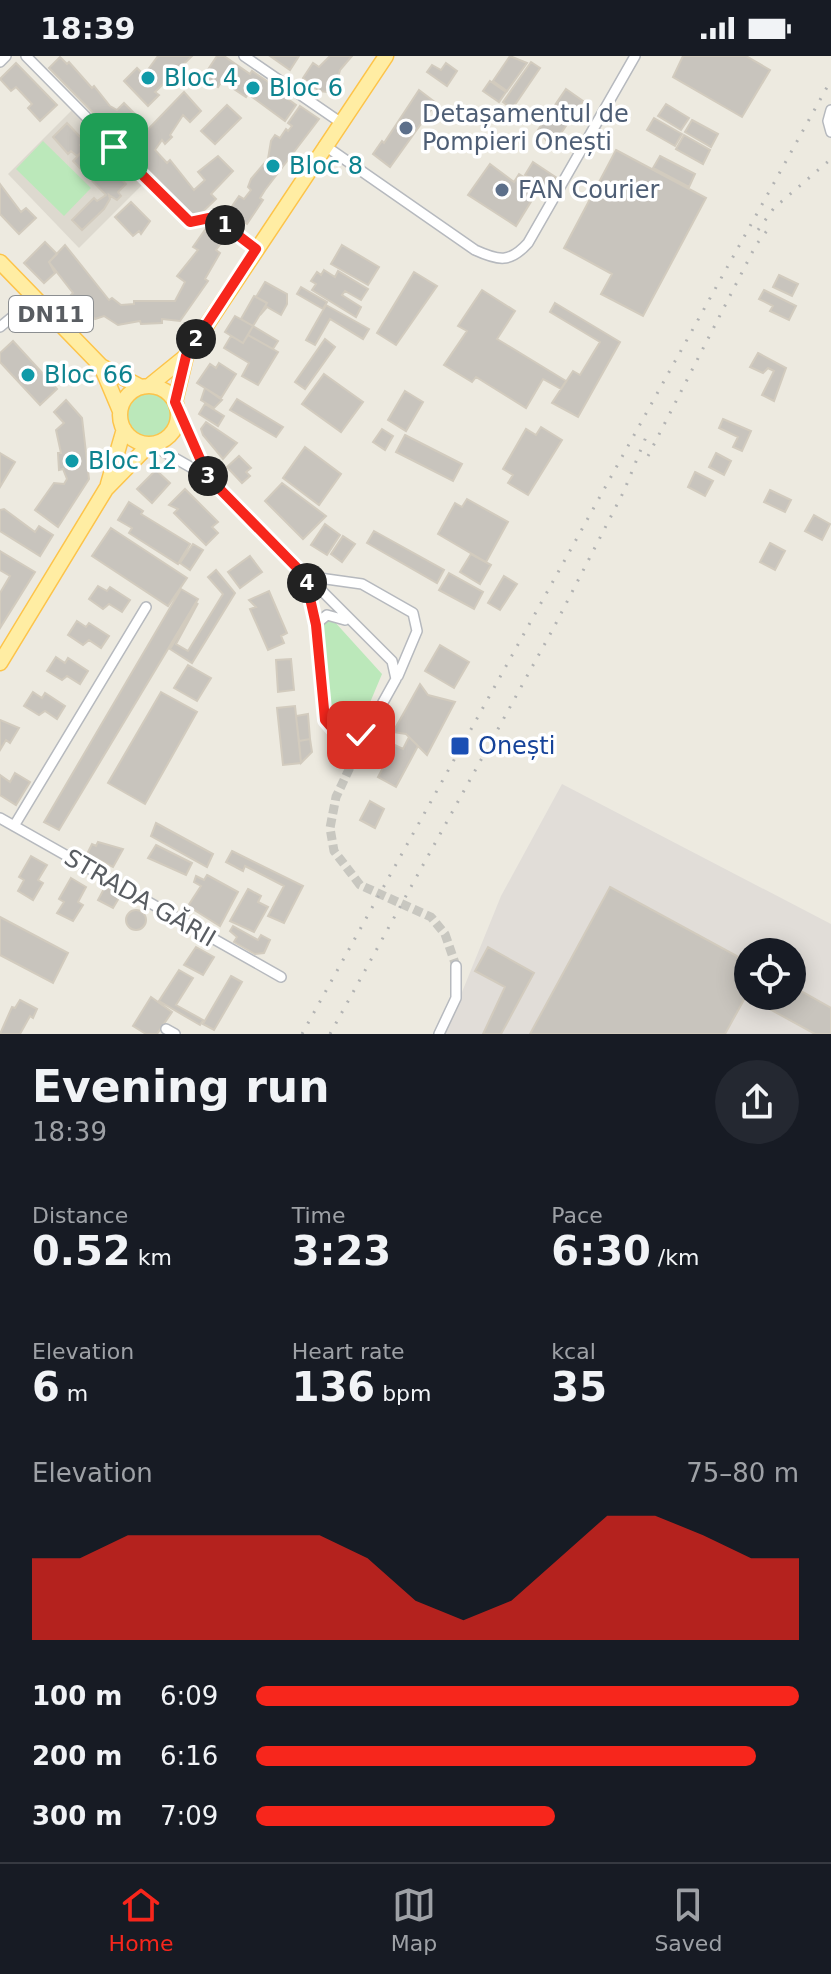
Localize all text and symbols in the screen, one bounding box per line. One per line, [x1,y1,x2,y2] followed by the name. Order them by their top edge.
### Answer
[40,11,136,46] text: 18:39
[164,64,238,92] place label: Bloc 4
[139,69,157,87] marker: Bloc 4
[269,74,343,102] place label: Bloc 6
[244,79,262,97] marker: Bloc 6
[422,100,629,156] place label: Detașamentul de Pompieri Onești
[80,113,148,181] pin
[397,119,415,137] marker: Detașamentul de Pompieri Onești
[92,125,136,169] icon: arrive
[289,152,363,180] place label: Bloc 8
[264,157,282,175] marker: Bloc 8
[518,176,660,204] place label: FAN Courier
[493,181,511,199] marker: FAN Courier
[205,205,245,245] pin: 1
[217,212,233,237] text: 1
[9,296,93,332] road number: DN11
[176,319,216,359] pin: 2
[188,326,204,351] text: 2
[44,361,133,389] place label: Bloc 66
[19,366,37,384] marker: Bloc 66
[88,447,177,475] place label: Bloc 12
[63,452,81,470] marker: Bloc 12
[188,456,228,496] pin: 3
[200,463,216,488] text: 3
[287,563,327,603] pin: 4
[299,570,315,595] text: 4
[327,701,395,769] pin
[339,713,383,757] icon: check
[478,732,555,760] place label: Onești
[449,735,471,757] marker: Onești
[59,842,222,953] street label: STRADA GĂRII
[734,938,806,1010] map controls
[734,938,806,1010] button: locate
[715,1060,799,1144] button: share
[32,1061,329,1112] text: Evening run
[32,1117,107,1147] text: 18:39
[32,1203,128,1228] text: Distance
[292,1203,346,1228] text: Time
[551,1203,603,1228] text: Pace
[32,1228,131,1274] text: 0.52
[292,1228,391,1274] text: 3:23
[551,1228,651,1274] text: 6:30
[131,1245,172,1270] text: km
[651,1245,699,1270] text: /km
[32,1339,134,1364] text: Elevation
[292,1339,405,1364] text: Heart rate
[551,1339,596,1364] text: kcal
[32,1364,60,1410] text: 6
[292,1364,375,1410] text: 136
[551,1364,607,1410] text: 35
[60,1381,88,1406] text: m
[375,1381,432,1406] text: bpm
[32,1458,153,1488] text: Elevation
[686,1458,799,1488] text: 75–80 m
[32,1681,122,1711] text: 100 m
[160,1681,218,1711] text: 6:09
[32,1741,122,1771] text: 200 m
[160,1741,218,1771] text: 6:16
[32,1801,122,1831] text: 300 m
[160,1801,218,1831] text: 7:09
[109,1883,174,1956] tab: Home
[391,1883,437,1956] tab: Map
[654,1883,722,1956] tab: Saved

